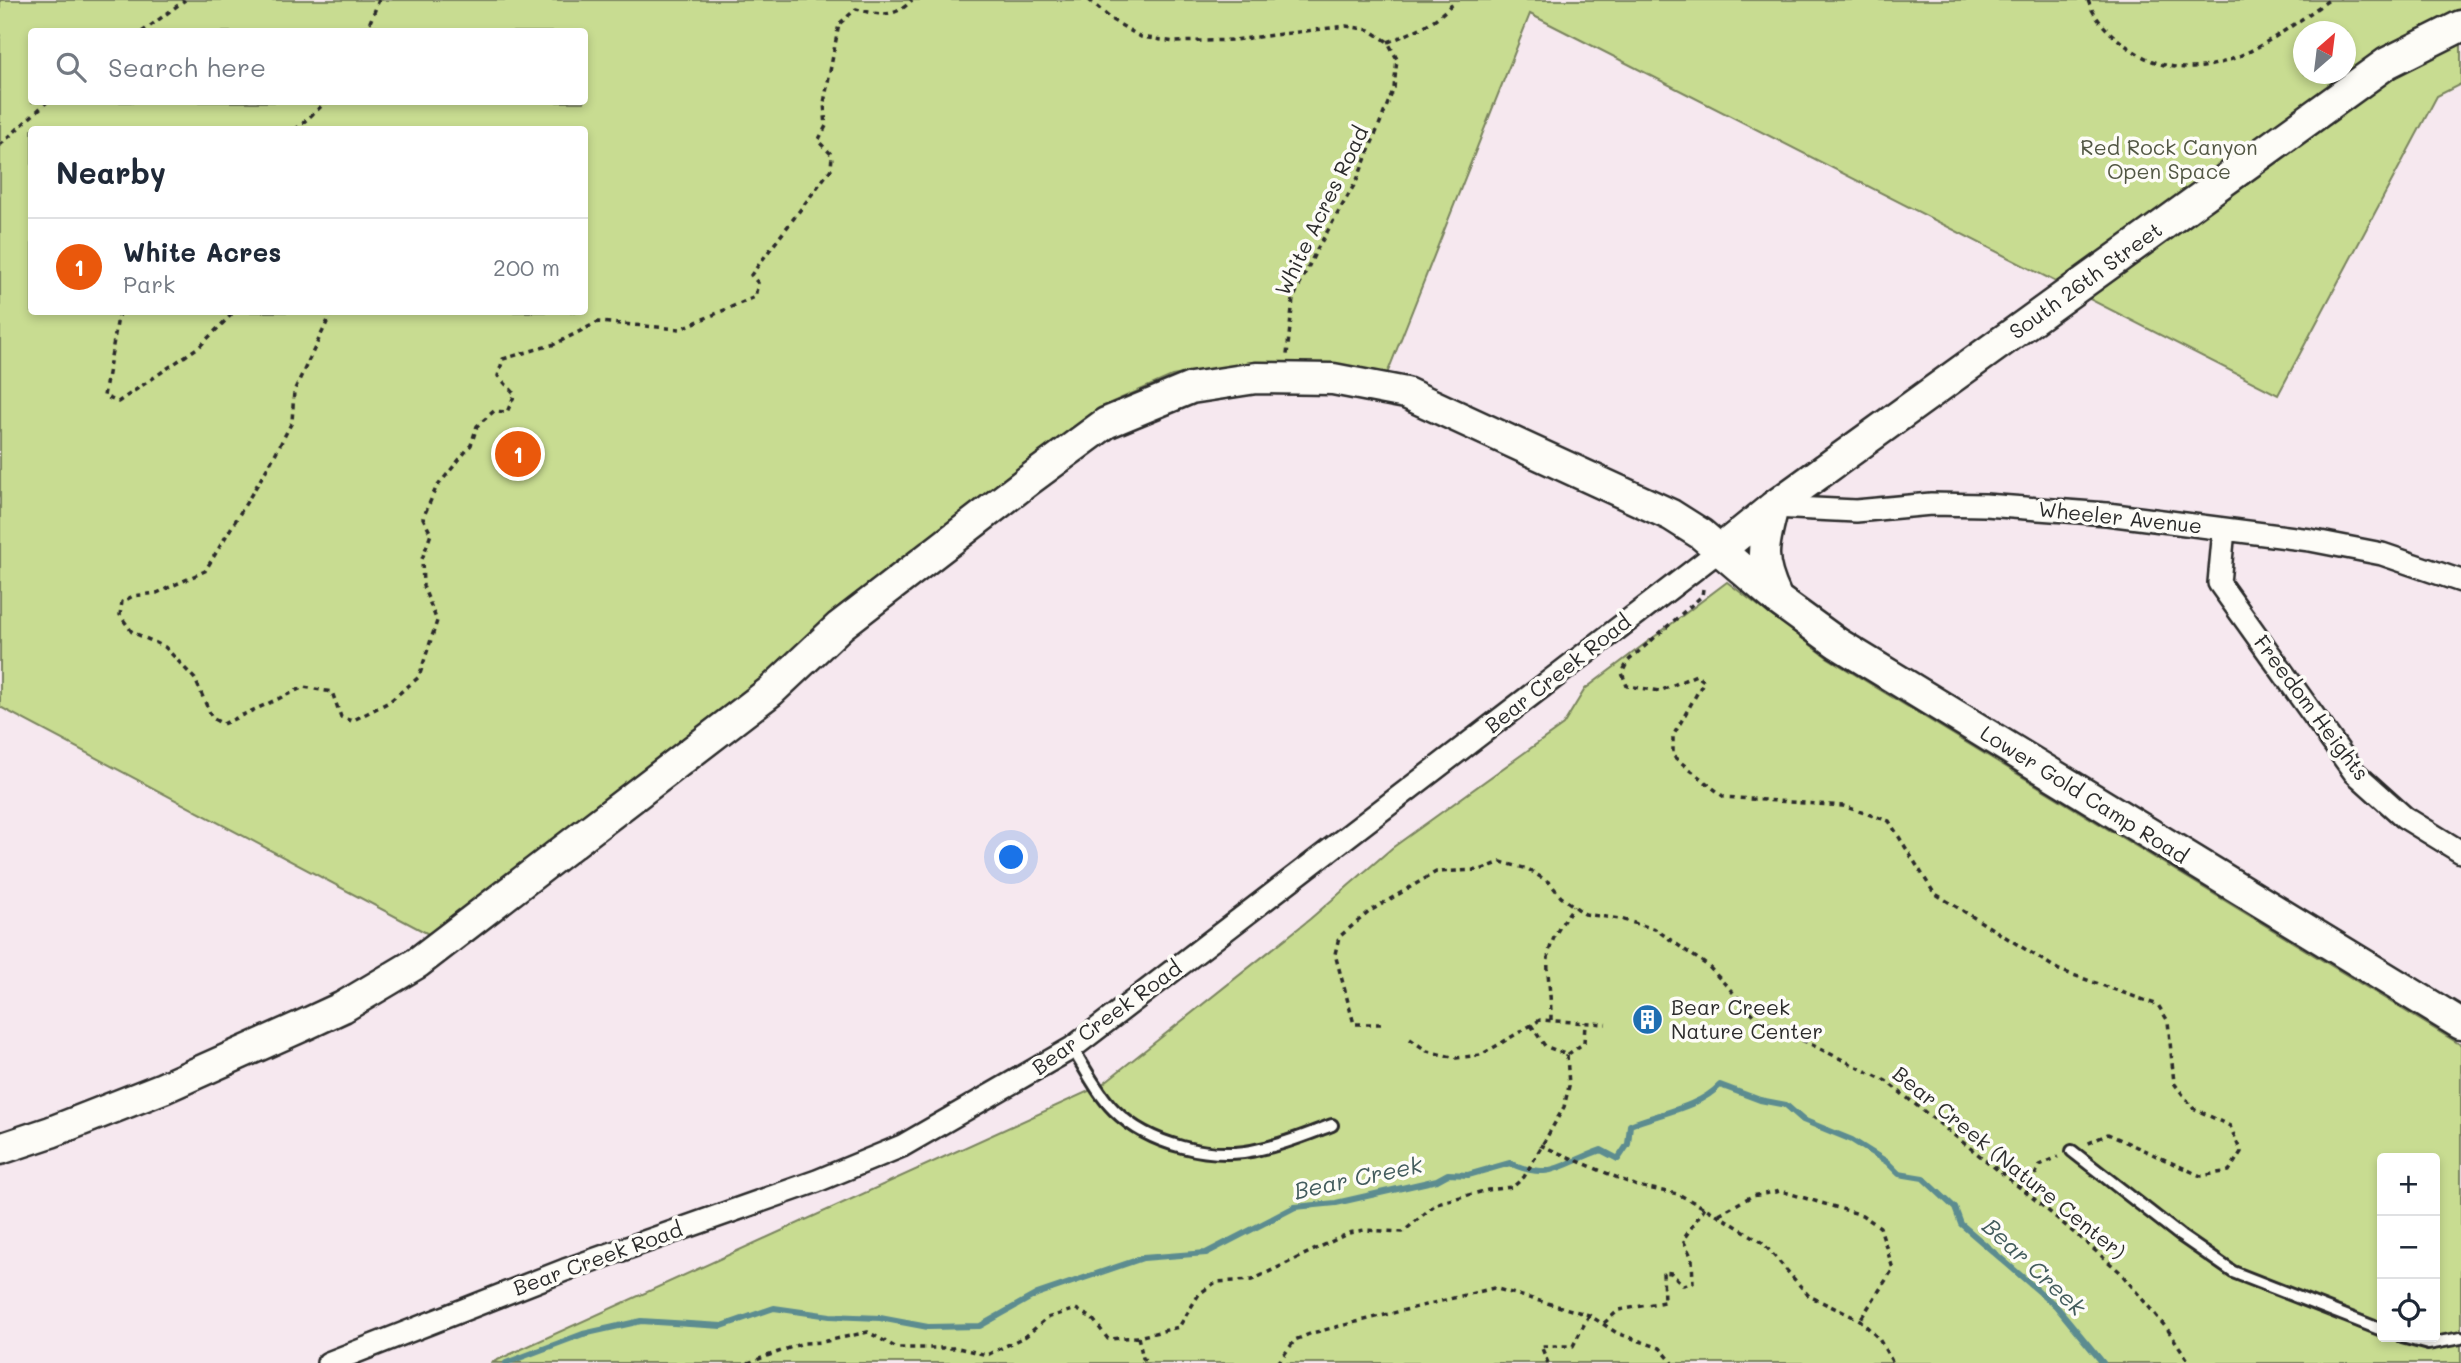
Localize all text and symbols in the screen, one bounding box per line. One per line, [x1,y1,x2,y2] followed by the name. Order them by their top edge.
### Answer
[2293,21,2356,84] north arrow
[28,28,588,105] search box
[52,48,90,86] icon: search
[108,50,266,84] text: Search here
[1268,121,1373,300] street label: White Acres Road
[2080,133,2258,184] park label: Red Rock Canyon Open Space
[56,152,166,192] text: Nearby
[2003,215,2167,344] street label: South 26th Street
[123,235,281,269] text: White Acres
[74,252,84,282] text: 1
[493,252,560,282] text: 200 m
[123,269,175,299] text: Park
[495,428,541,480] pin: 1
[2037,494,2203,539] street label: Wheeler Avenue
[1479,607,1636,738] street label: Bear Creek Road
[2249,629,2376,785] street label: Freedom Heights
[1976,719,2194,869] street label: Lower Gold Camp Road
[994,840,1028,874] your location
[1026,954,1186,1080] street label: Bear Creek Road
[1671,993,1823,1044] place label: Bear Creek Nature Center
[1631,1003,1665,1037] building icon: Bear Creek Nature Center
[1888,1061,2130,1265] street label: Bear Creek (Nature Center)
[1291,1149,1425,1205] water label: Bear Creek
[2377,1153,2440,1342] map controls
[2377,1153,2440,1216] button: +
[1977,1212,2091,1322] water label: Bear Creek
[509,1214,686,1301] street label: Bear Creek Road
[2377,1216,2440,1279] button: −
[2377,1279,2440,1342] button: locate

